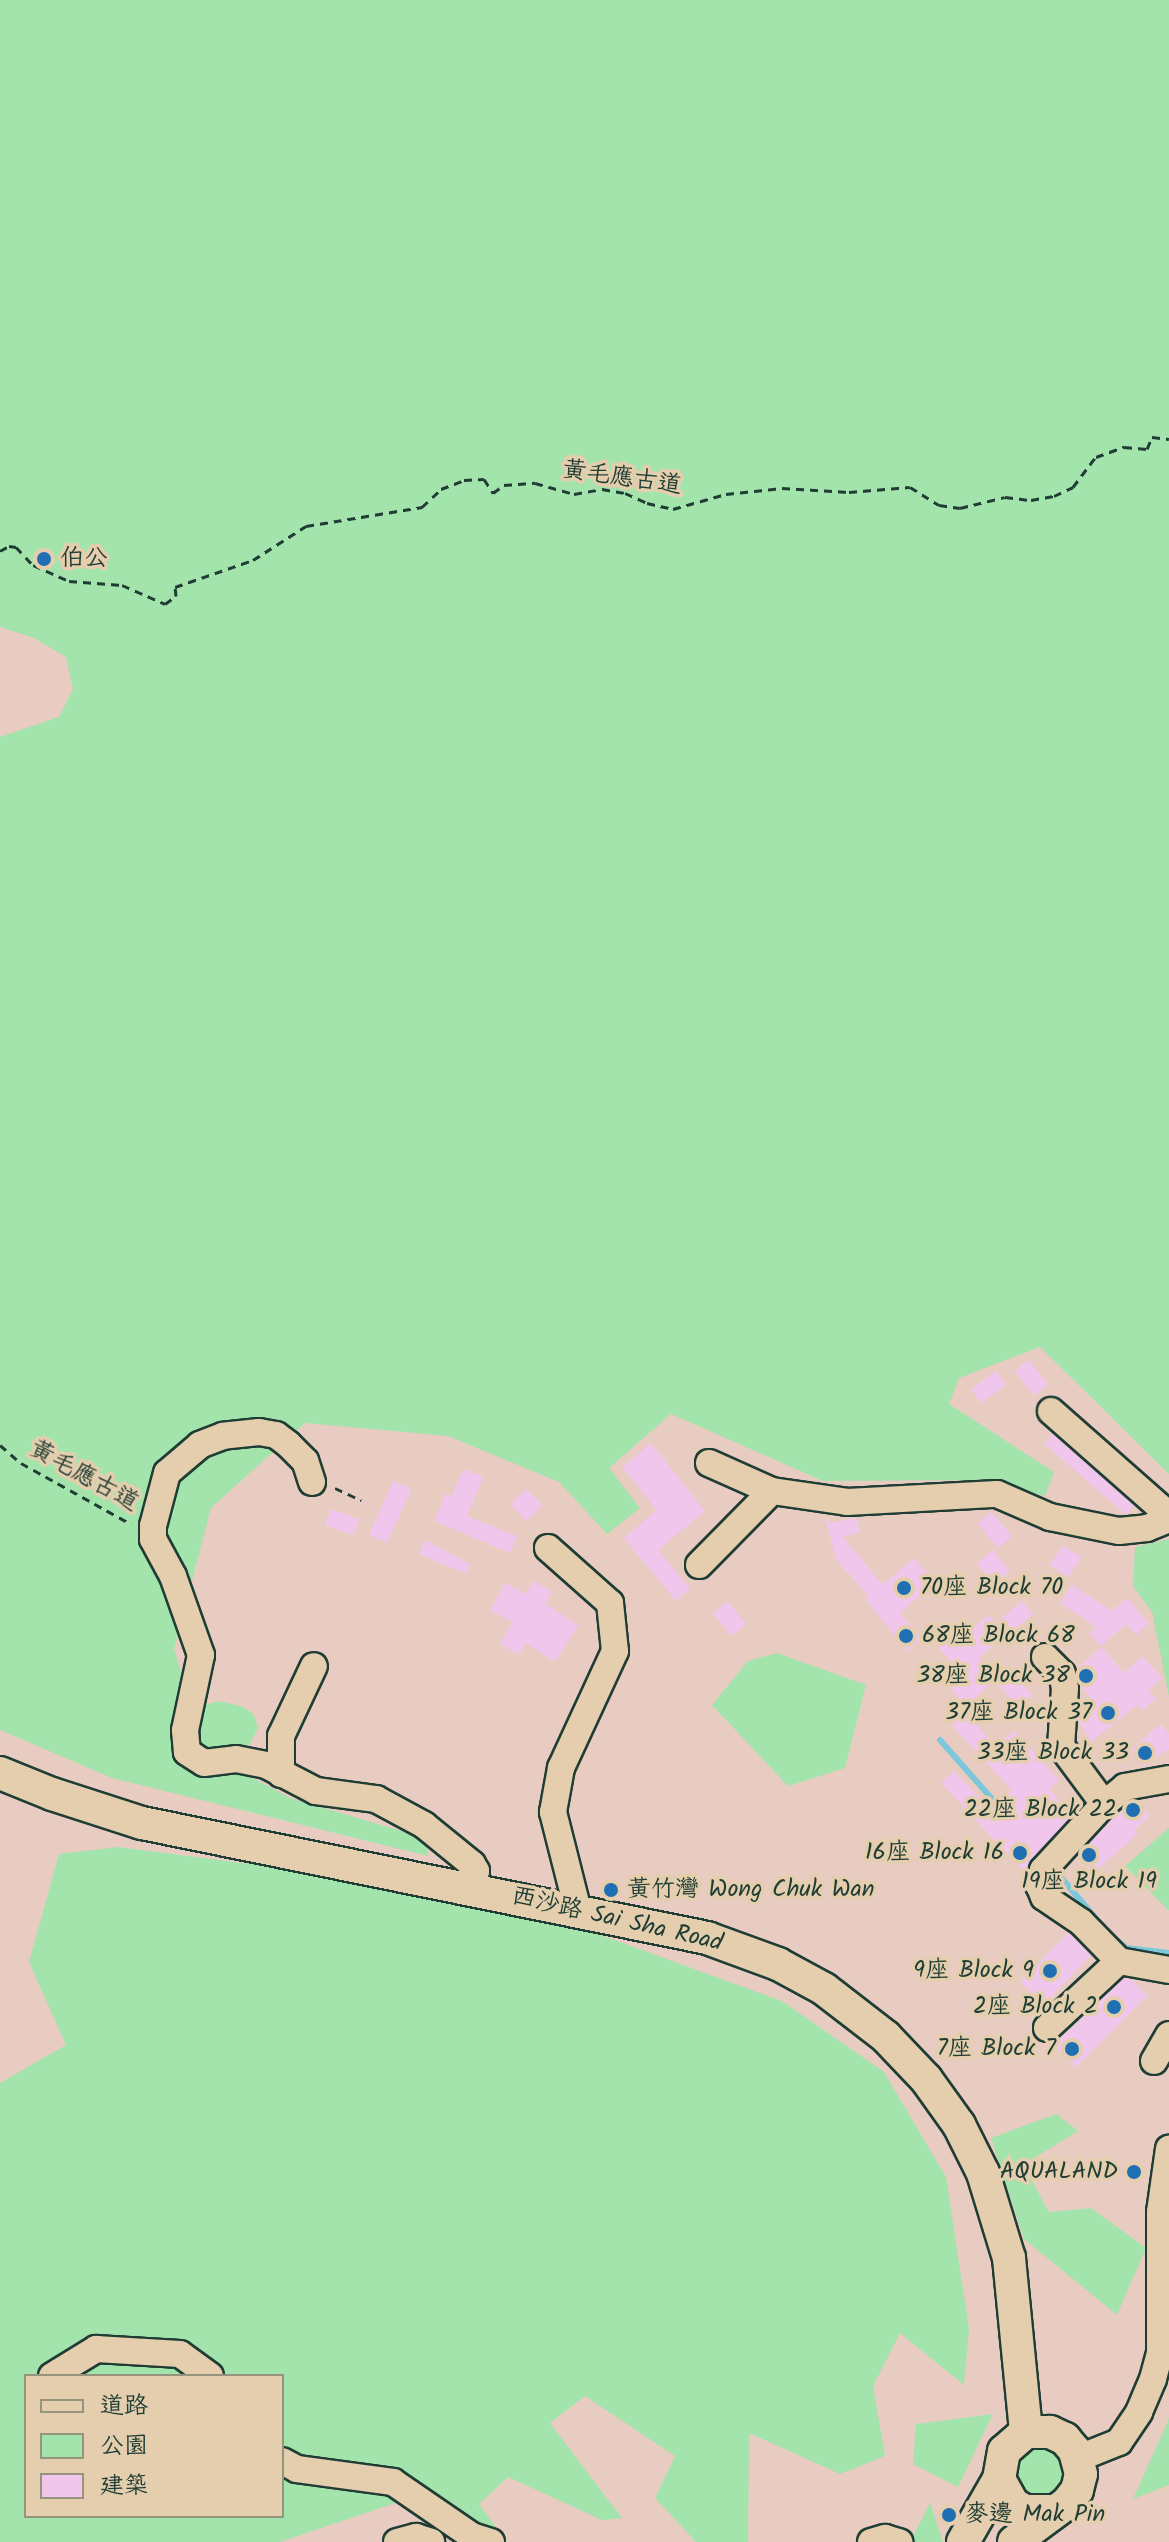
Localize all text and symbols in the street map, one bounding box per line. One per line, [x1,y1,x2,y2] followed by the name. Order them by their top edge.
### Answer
[561,455,683,501] street label: 黃毛應古道
[60,545,108,573] place label: 伯公
[35,550,53,568] marker: 伯公
[25,1434,143,1518] street label: 黃毛應古道
[920,1574,1063,1602] place label: 70座 Block 70
[895,1579,913,1597] marker: 70座 Block 70
[922,1622,1075,1650] place label: 68座 Block 68
[897,1627,915,1645] marker: 68座 Block 68
[916,1662,1070,1690] place label: 38座 Block 38
[1077,1667,1095,1685] marker: 38座 Block 38
[945,1699,1092,1727] place label: 37座 Block 37
[1099,1704,1117,1722] marker: 37座 Block 37
[977,1739,1129,1767] place label: 33座 Block 33
[1136,1744,1154,1762] marker: 33座 Block 33
[964,1796,1117,1824] place label: 22座 Block 22
[1124,1801,1142,1819] marker: 22座 Block 22
[865,1839,1004,1867] place label: 16座 Block 16
[1011,1844,1029,1862] marker: 16座 Block 16
[1080,1846,1098,1864] marker: 19座 Block 19
[1021,1868,1157,1896] place label: 19座 Block 19
[627,1876,875,1904] place label: 黃竹灣 Wong Chuk Wan
[602,1881,620,1899] marker: 黃竹灣 Wong Chuk Wan
[509,1882,725,1958] street label: 西沙路 Sai Sha Road
[913,1957,1034,1985] place label: 9座 Block 9
[1041,1962,1059,1980] marker: 9座 Block 9
[973,1993,1098,2021] place label: 2座 Block 2
[1105,1998,1123,2016] marker: 2座 Block 2
[937,2035,1056,2063] place label: 7座 Block 7
[1063,2040,1081,2058] marker: 7座 Block 7
[1000,2158,1118,2186] place label: AQUALAND
[1125,2163,1143,2181] marker: AQUALAND
[24,2374,284,2518] legend
[100,2387,148,2426] text: 道路
[100,2427,148,2466] text: 公園
[100,2467,148,2506] text: 建築
[965,2501,1105,2529] place label: 麥邊 Mak Pin
[940,2506,958,2524] marker: 麥邊 Mak Pin

